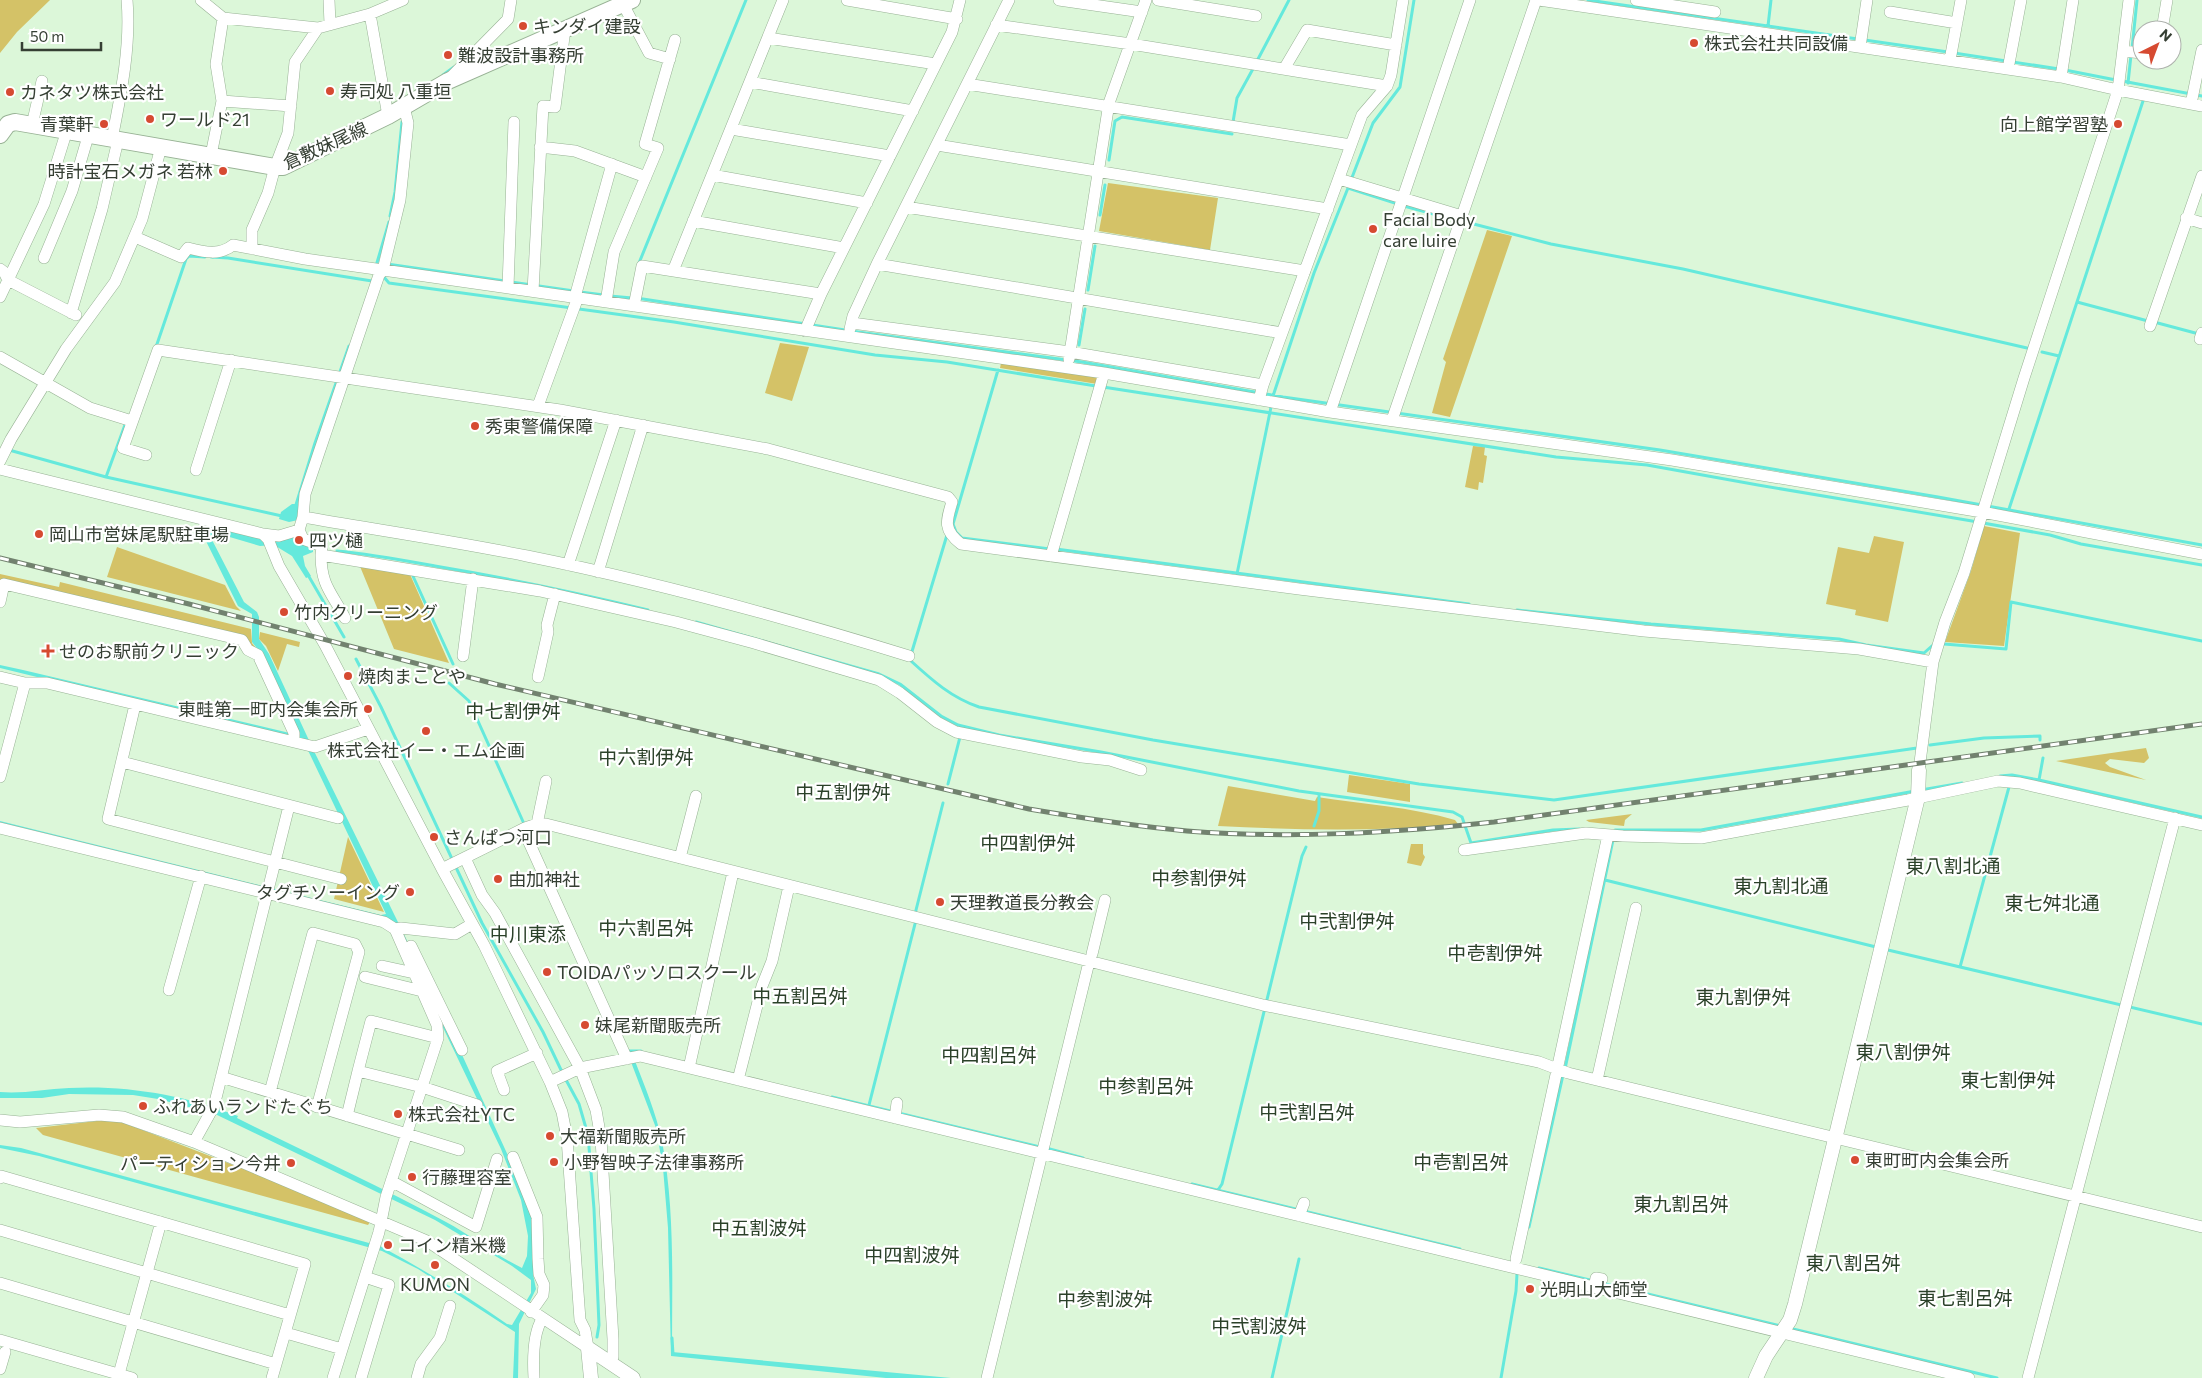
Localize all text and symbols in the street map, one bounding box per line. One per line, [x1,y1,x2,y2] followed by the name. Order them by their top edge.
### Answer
[533,15,640,37] place label: キンダイ建設
[22,20,101,52] scale bar
[517,20,529,32] marker: キンダイ建設
[2132,20,2182,70] north arrow
[2156,25,2176,45] text: N
[30,27,64,45] text: 50 m
[1704,32,1848,54] place label: 株式会社共同設備
[1688,37,1700,49] marker: 株式会社共同設備
[458,44,584,66] place label: 難波設計事務所
[442,49,454,61] marker: 難波設計事務所
[340,80,451,102] place label: 寿司処 八重垣
[20,81,164,103] place label: カネタツ株式会社
[324,85,336,97] marker: 寿司処 八重垣
[4,86,16,98] marker: カネタツ株式会社
[160,108,250,130] place label: ワールド21
[40,113,94,135] place label: 青葉軒
[144,113,156,125] marker: ワールド21
[2000,113,2108,135] place label: 向上館学習塾
[279,117,371,173] street label: 倉敷妹尾線
[98,118,110,130] marker: 青葉軒
[2112,118,2124,130] marker: 向上館学習塾
[48,160,213,182] place label: 時計宝石メガネ 若林
[217,165,229,177] marker: 時計宝石メガネ 若林
[1383,208,1475,251] place label: Facial Body care luire
[1367,223,1379,235] marker: Facial Body care luire
[485,415,593,437] place label: 秀東警備保障
[469,420,481,432] marker: 秀東警備保障
[49,523,229,545] place label: 岡山市営妹尾駅駐車場
[33,528,45,540] marker: 岡山市営妹尾駅駐車場
[309,529,363,551] place label: 四ツ樋
[293,534,305,546] marker: 四ツ樋
[294,601,438,623] place label: 竹内クリーニング
[278,606,290,618] marker: 竹内クリーニング
[59,640,239,662] place label: せのお駅前クリニック
[41,644,55,658] marker: せのお駅前クリニック
[358,665,466,687] place label: 焼肉まことや
[342,670,354,682] marker: 焼肉まことや
[178,698,358,720] place label: 東畦第一町内会集会所
[465,699,561,722] district label: 中七割伊舛
[362,703,374,715] marker: 東畦第一町内会集会所
[420,725,432,737] marker: 株式会社イー・エム企画
[327,739,525,761] place label: 株式会社イー・エム企画
[598,745,694,768] district label: 中六割伊舛
[795,780,891,803] district label: 中五割伊舛
[444,826,552,848] place label: さんぱつ河口
[428,831,440,843] marker: さんぱつ河口
[980,831,1076,854] district label: 中四割伊舛
[1905,854,2001,877] district label: 東八割北通
[1151,866,1247,889] district label: 中参割伊舛
[508,868,580,890] place label: 由加神社
[492,873,504,885] marker: 由加神社
[1733,874,1829,897] district label: 東九割北通
[256,881,400,903] place label: タグチソーイング
[404,886,416,898] marker: タグチソーイング
[950,891,1094,913] place label: 天理教道長分教会
[2004,891,2100,914] district label: 東七舛北通
[934,896,946,908] marker: 天理教道長分教会
[1299,909,1395,932] district label: 中弐割伊舛
[598,916,694,939] district label: 中六割呂舛
[490,922,566,945] district label: 中川東添
[1447,941,1543,964] district label: 中壱割伊舛
[557,961,757,983] place label: TOIDAパッソロスクール
[541,966,553,978] marker: TOIDAパッソロスクール
[752,984,848,1007] district label: 中五割呂舛
[1695,985,1791,1008] district label: 東九割伊舛
[595,1014,721,1036] place label: 妹尾新聞販売所
[579,1019,591,1031] marker: 妹尾新聞販売所
[1855,1040,1951,1063] district label: 東八割伊舛
[941,1043,1037,1066] district label: 中四割呂舛
[1960,1068,2056,1091] district label: 東七割伊舛
[1098,1074,1194,1097] district label: 中参割呂舛
[153,1095,333,1117] place label: ふれあいランドたぐち
[137,1100,149,1112] marker: ふれあいランドたぐち
[1259,1100,1355,1123] district label: 中弐割呂舛
[408,1103,515,1125] place label: 株式会社YTC
[392,1108,404,1120] marker: 株式会社YTC
[560,1125,686,1147] place label: 大福新聞販売所
[544,1130,556,1142] marker: 大福新聞販売所
[1865,1149,2009,1171] place label: 東町町内会集会所
[1413,1150,1509,1173] district label: 中壱割呂舛
[564,1151,744,1173] place label: 小野智映子法律事務所
[120,1152,281,1174] place label: パーティション今井
[1849,1154,1861,1166] marker: 東町町内会集会所
[548,1156,560,1168] marker: 小野智映子法律事務所
[285,1157,297,1169] marker: パーティション今井
[422,1166,512,1188] place label: 行藤理容室
[406,1171,418,1183] marker: 行藤理容室
[1633,1192,1729,1215] district label: 東九割呂舛
[711,1216,807,1239] district label: 中五割波舛
[398,1234,506,1256] place label: コイン精米機
[382,1239,394,1251] marker: コイン精米機
[864,1243,960,1266] district label: 中四割波舛
[1805,1251,1901,1274] district label: 東八割呂舛
[429,1259,441,1271] marker: KUMON
[400,1273,470,1295] place label: KUMON
[1540,1278,1648,1300] place label: 光明山大師堂
[1524,1283,1536,1295] marker: 光明山大師堂
[1917,1286,2013,1309] district label: 東七割呂舛
[1057,1287,1153,1310] district label: 中参割波舛
[1211,1314,1307,1337] district label: 中弐割波舛

